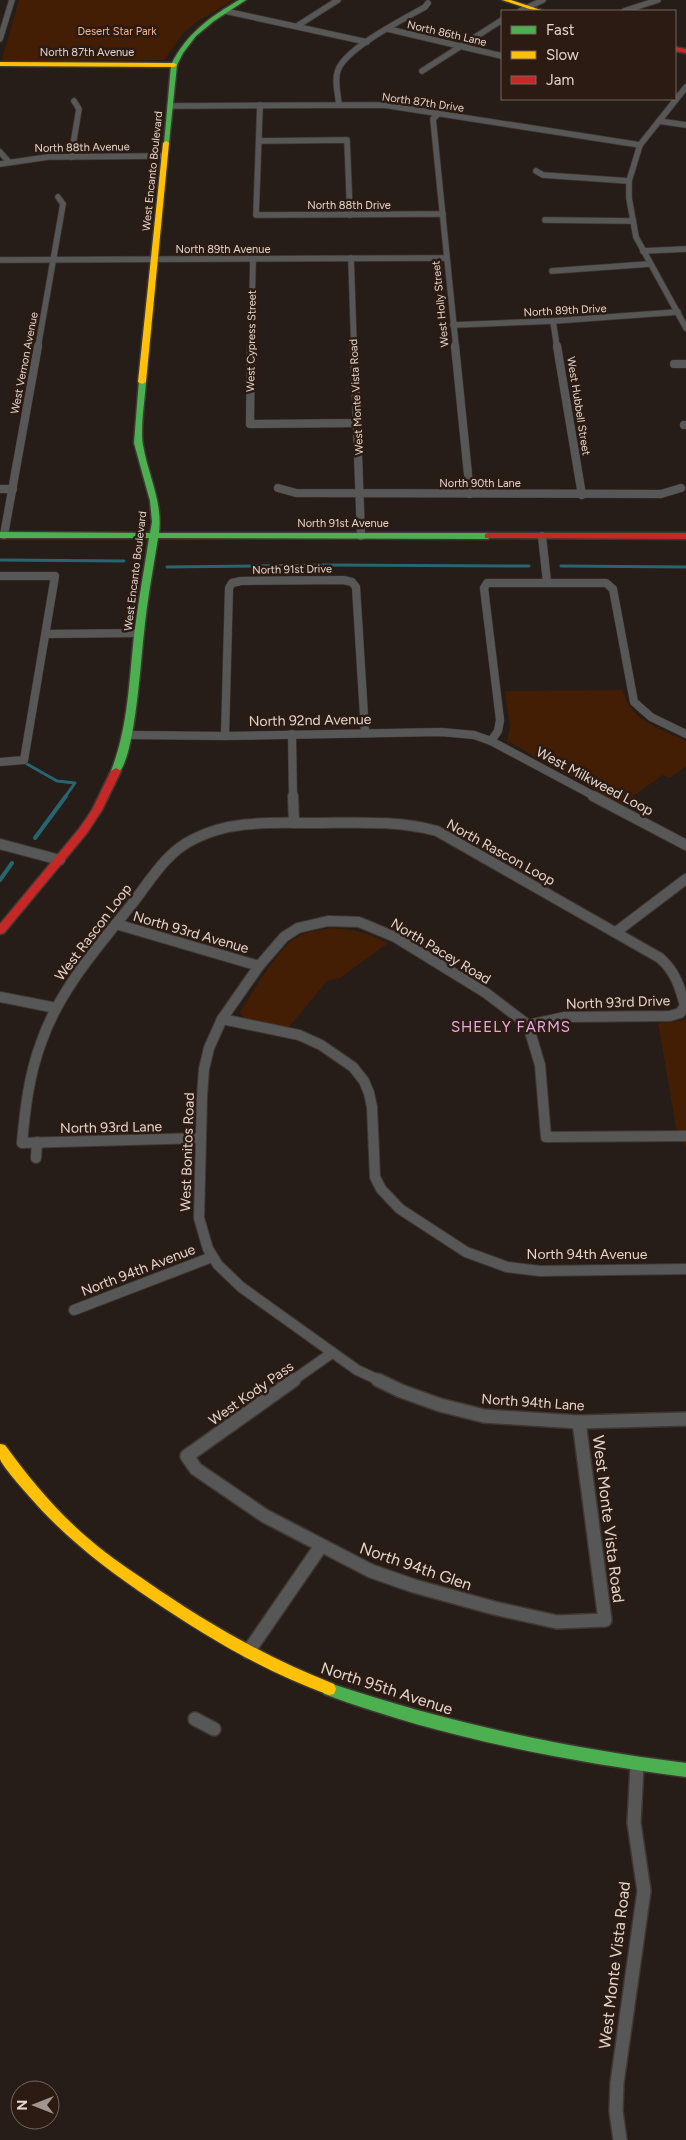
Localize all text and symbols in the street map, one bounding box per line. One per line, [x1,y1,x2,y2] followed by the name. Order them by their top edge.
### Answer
[501,10,676,100] legend
[406,18,488,49] street label: North 86th Lane
[546,21,575,39] text: Fast
[77,25,157,38] park label: Desert Star Park
[40,46,134,59] street label: North 87th Avenue
[546,46,579,64] text: Slow
[546,71,574,89] text: Jam
[381,90,465,115] street label: North 87th Drive
[140,110,165,232] street label: West Encanto Boulevard
[34,140,130,155] street label: North 88th Avenue
[307,199,391,212] street label: North 88th Drive
[176,243,270,256] street label: North 89th Avenue
[429,260,452,348] street label: West Holly Street
[244,290,259,392] street label: West Cypress Street
[523,302,607,319] street label: North 89th Drive
[8,311,41,415] street label: West Vernon Avenue
[347,339,366,455] street label: West Monte Vista Road
[564,356,593,456] street label: West Hubbell Street
[439,477,521,490] street label: North 90th Lane
[122,510,149,632] street label: West Encanto Boulevard
[297,517,389,530] street label: North 91st Avenue
[252,562,332,577] street label: North 91st Drive
[248,711,372,730] street label: North 92nd Avenue
[533,743,656,820] street label: West Milkweed Loop
[444,816,558,889] street label: North Rascon Loop
[51,880,135,984] street label: West Rascon Loop
[131,908,251,957] street label: North 93rd Avenue
[388,915,494,988] street label: North Pacey Road
[565,992,671,1013] street label: North 93rd Drive
[451,1018,571,1036] district label: SHEELY FARMS
[177,1092,198,1212] street label: West Bonitos Road
[60,1118,163,1137] street label: North 93rd Lane
[79,1241,198,1300] street label: North 94th Avenue
[527,1246,648,1263] street label: North 94th Avenue
[206,1358,297,1429] street label: West Kody Pass
[481,1390,585,1415] street label: North 94th Lane
[589,1434,628,1604] street label: West Monte Vista Road
[357,1538,474,1595] street label: North 94th Glen
[319,1658,455,1719] street label: North 95th Avenue
[595,1880,634,2050] street label: West Monte Vista Road
[10,2080,60,2130] north arrow
[14,2100,31,2110] text: N

